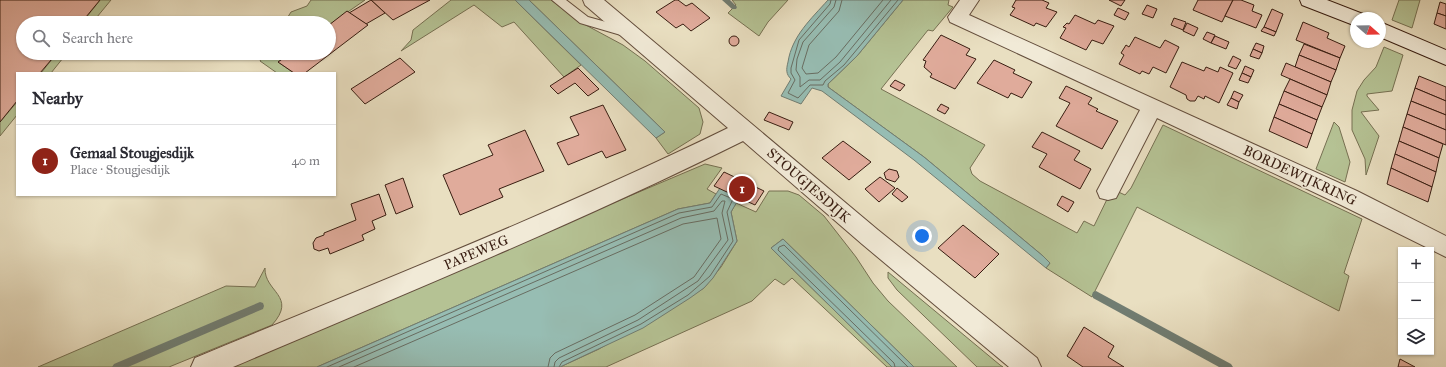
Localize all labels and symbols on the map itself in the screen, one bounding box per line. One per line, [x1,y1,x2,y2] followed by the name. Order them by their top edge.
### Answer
[1350,12,1386,48] north arrow
[1240,142,1359,210] street label: BORDEWIJKRING
[763,144,855,228] street label: STOUGJESDIJK
[729,174,755,204] pin: 1
[912,226,932,246] your location
[441,231,511,274] street label: PAPEWEG

